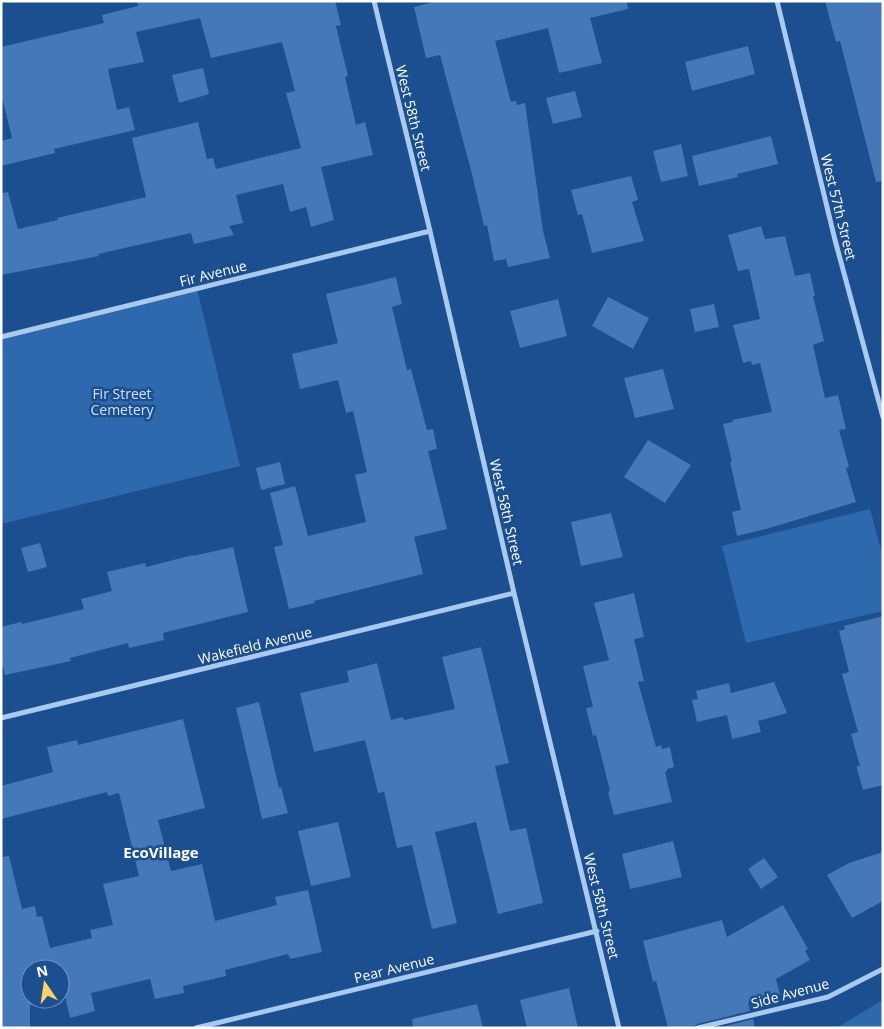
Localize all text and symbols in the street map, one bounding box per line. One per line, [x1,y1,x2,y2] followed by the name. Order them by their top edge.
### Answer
[392,63,436,173] street label: West 58th Street
[817,152,861,262] street label: West 57th Street
[177,255,249,291] street label: Fir Avenue
[90,384,155,419] park label: Fir Street Cemetery
[486,457,528,567] street label: West 58th Street
[196,622,314,668] street label: Wakefield Avenue
[123,842,199,862] district label: EcoVillage
[580,851,624,961] street label: West 58th Street
[352,949,436,987] street label: Pear Avenue
[20,959,70,1009] north arrow
[34,960,50,981] text: N
[749,973,831,1013] street label: Side Avenue

